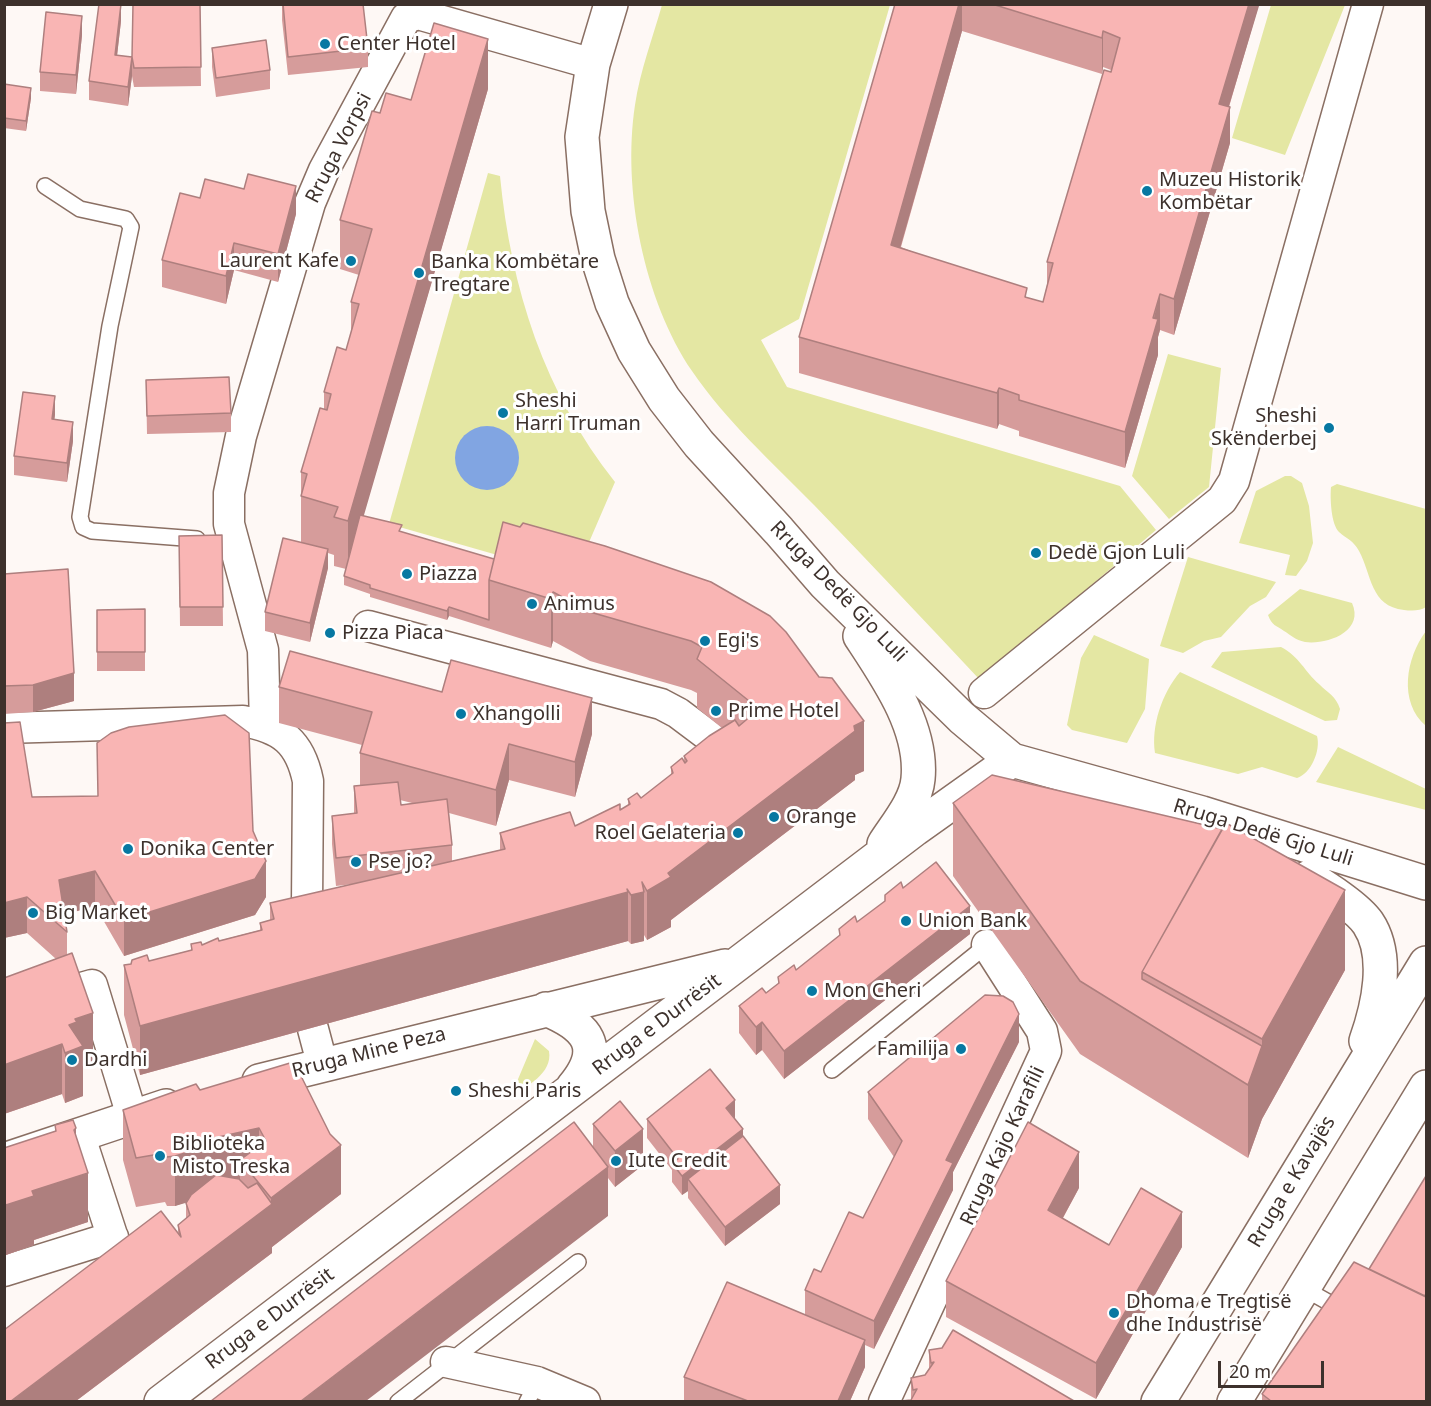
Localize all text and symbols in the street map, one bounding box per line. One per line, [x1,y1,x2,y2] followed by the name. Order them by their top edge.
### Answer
[337,32,456,56] place label: Center Hotel
[318,37,332,51] marker: Center Hotel
[301,89,377,207] street label: Rruga Vorpsi
[1159,168,1301,215] place label: Muzeu Historik Kombëtar
[1140,184,1154,198] marker: Muzeu Historik Kombëtar
[219,249,339,273] place label: Laurent Kafe
[431,250,599,297] place label: Banka Kombëtare Tregtare
[344,254,358,268] marker: Laurent Kafe
[412,266,426,280] marker: Banka Kombëtare Tregtare
[515,389,641,436] place label: Sheshi Harri Truman
[1211,404,1317,451] place label: Sheshi Skënderbej
[496,406,510,420] marker: Sheshi Harri Truman
[1322,421,1336,435] marker: Sheshi Skënderbej
[765,517,911,667] street label: Rruga Dedë Gjo Luli
[1048,541,1185,565] place label: Dedë Gjon Luli
[1029,546,1043,560] marker: Dedë Gjon Luli
[419,562,477,586] place label: Piazza
[400,567,414,581] marker: Piazza
[544,592,615,616] place label: Animus
[525,597,539,611] marker: Animus
[342,621,444,645] place label: Pizza Piaca
[323,626,337,640] marker: Pizza Piaca
[717,629,759,653] place label: Egi's
[698,634,712,648] marker: Egi's
[728,699,839,723] place label: Prime Hotel
[473,702,561,726] place label: Xhangolli
[709,704,723,718] marker: Prime Hotel
[454,707,468,721] marker: Xhangolli
[1170,794,1356,872] street label: Rruga Dedë Gjo Luli
[786,805,857,829] place label: Orange
[767,810,781,824] marker: Orange
[594,821,726,845] place label: Roel Gelateria
[731,826,745,840] marker: Roel Gelateria
[140,837,274,861] place label: Donika Center
[121,842,135,856] marker: Donika Center
[368,850,432,874] place label: Pse jo?
[349,855,363,869] marker: Pse jo?
[45,901,147,925] place label: Big Market
[26,906,40,920] marker: Big Market
[918,909,1027,933] place label: Union Bank
[899,914,913,928] marker: Union Bank
[588,969,726,1081] street label: Rruga e Durrësit
[824,979,921,1003] place label: Mon Cheri
[805,984,819,998] marker: Mon Cheri
[290,1022,448,1084] street label: Rruga Mine Peza
[877,1037,949,1061] place label: Familija
[954,1042,968,1056] marker: Familija
[84,1048,147,1072] place label: Dardhi
[65,1053,79,1067] marker: Dardhi
[956,1063,1050,1229] street label: Rruga Kajo Karafili
[468,1079,581,1103] place label: Sheshi Paris
[449,1084,463,1098] marker: Sheshi Paris
[1243,1112,1341,1252] street label: Rruga e Kavajës
[172,1132,290,1179] place label: Biblioteka Misto Treska
[153,1149,167,1163] marker: Biblioteka Misto Treska
[628,1149,727,1173] place label: Iute Credit
[609,1154,623,1168] marker: Iute Credit
[201,1263,339,1375] street label: Rruga e Durrësit
[1126,1290,1291,1337] place label: Dhoma e Tregtisë dhe Industrisë
[1107,1306,1121,1320] marker: Dhoma e Tregtisë dhe Industrisë
[1221,1349,1328,1387] scale bar
[1229,1359,1271,1383] text: 20 m

